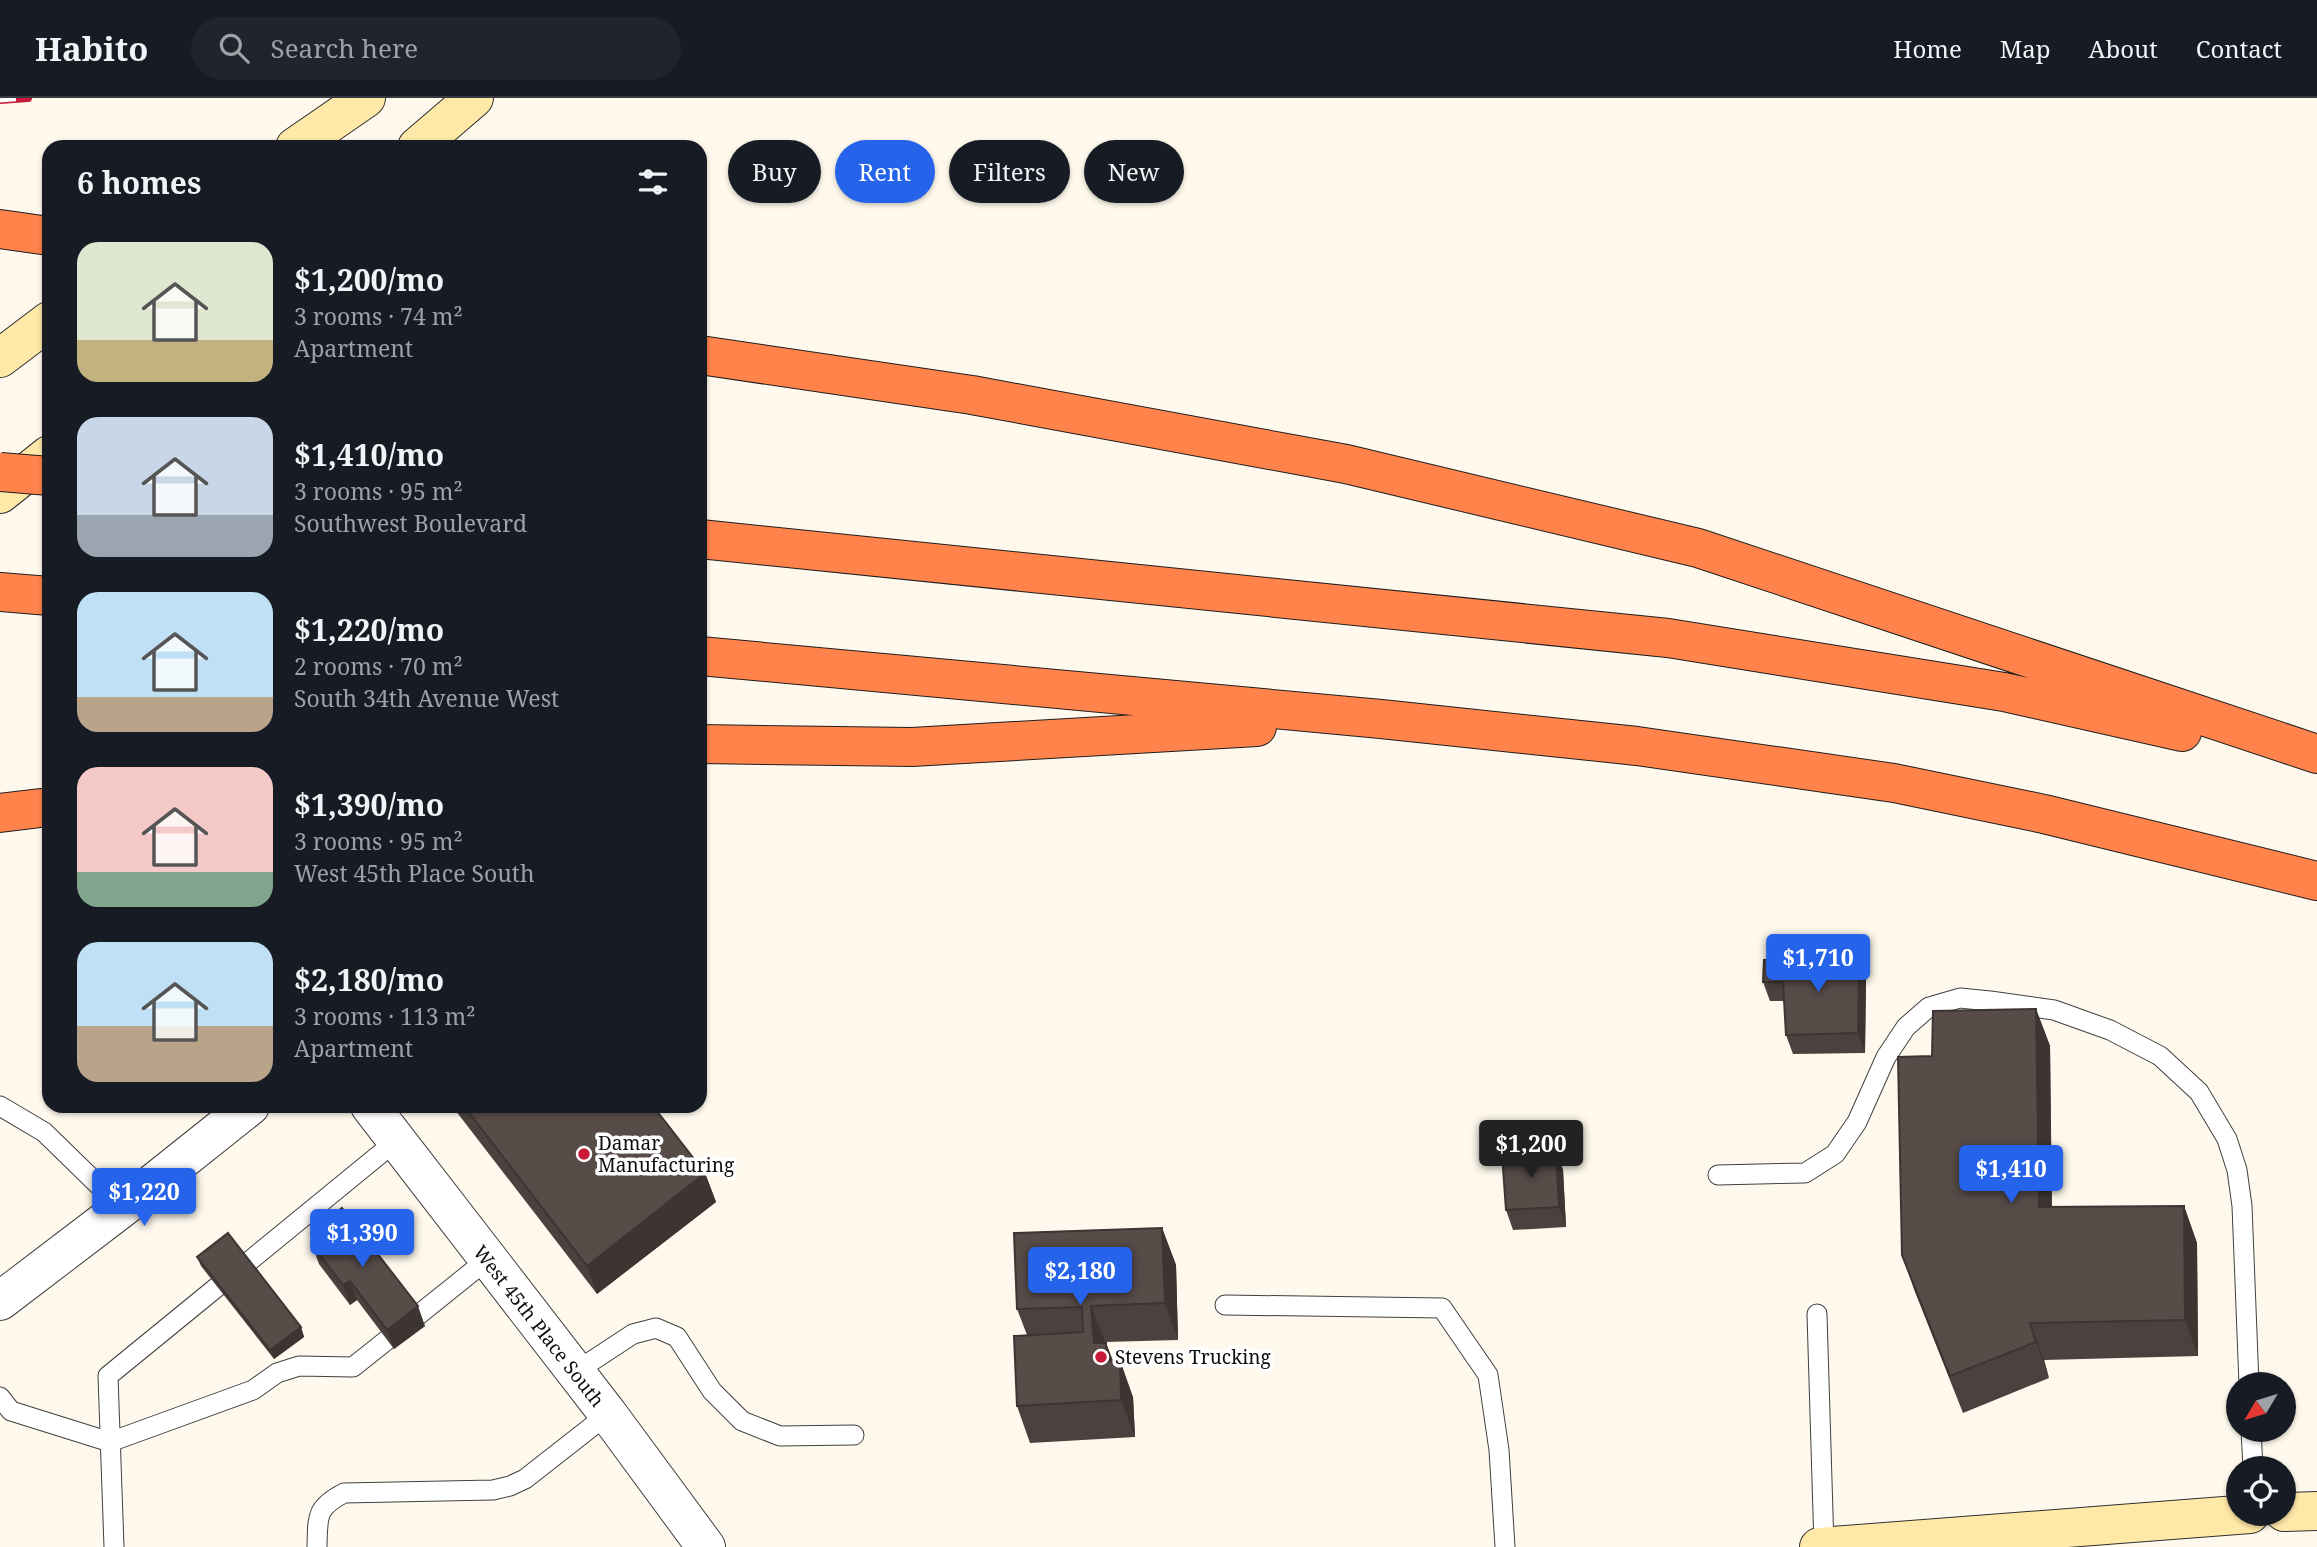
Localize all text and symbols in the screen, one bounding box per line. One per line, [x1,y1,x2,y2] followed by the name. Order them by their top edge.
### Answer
[191,17,681,80] search box
[35,26,149,71] text: Habito
[215,29,253,67] icon: search
[271,30,418,66] text: Search here
[1893,32,1962,65] text: Home
[2000,32,2051,65] text: Map
[2089,32,2158,65] text: About
[2196,32,2282,65] text: Contact
[728,140,821,203] chip: Buy
[835,140,935,203] chip: Rent
[949,140,1070,203] chip: Filters
[1084,140,1184,203] chip: New
[77,162,201,203] text: 6 homes
[634,163,672,201] icon: filters
[294,259,444,300] text: $1,200/mo
[133,270,217,354] icon: home
[294,300,463,332] text: 3 rooms · 74 m²
[294,332,413,364] text: Apartment
[294,434,444,475] text: $1,410/mo
[133,445,217,529] icon: home
[294,475,463,507] text: 3 rooms · 95 m²
[294,507,527,539] text: Southwest Boulevard
[294,609,444,650] text: $1,220/mo
[133,620,217,704] icon: home
[294,650,463,682] text: 2 rooms · 70 m²
[294,682,559,714] text: South 34th Avenue West
[294,784,444,825] text: $1,390/mo
[133,795,217,879] icon: home
[294,825,463,857] text: 3 rooms · 95 m²
[294,857,535,889] text: West 45th Place South
[1761,934,1875,994] pin: $1,710
[1782,941,1854,973] text: $1,710
[294,959,444,1000] text: $2,180/mo
[133,970,217,1054] icon: home
[294,1000,476,1032] text: 3 rooms · 113 m²
[294,1032,413,1064] text: Apartment
[1474,1121,1588,1180] pin: $1,200
[1495,1127,1567,1159] text: $1,200
[598,1130,734,1178] place label: Damar Manufacturing
[576,1146,592,1162] marker: Damar Manufacturing
[1954,1146,2068,1205] pin: $1,410
[1975,1152,2047,1184] text: $1,410
[87,1168,201,1228] pin: $1,220
[108,1175,180,1207] text: $1,220
[305,1210,419,1269] pin: $1,390
[326,1216,398,1248] text: $1,390
[468,1240,610,1412] street label: West 45th Place South
[1023,1248,1137,1307] pin: $2,180
[1044,1254,1116,1286] text: $2,180
[1115,1344,1271,1370] place label: Stevens Trucking
[1093,1349,1109,1365] marker: Stevens Trucking
[2226,1372,2296,1442] north arrow
[2226,1372,2296,1526] map controls
[2226,1456,2296,1526] button: locate

